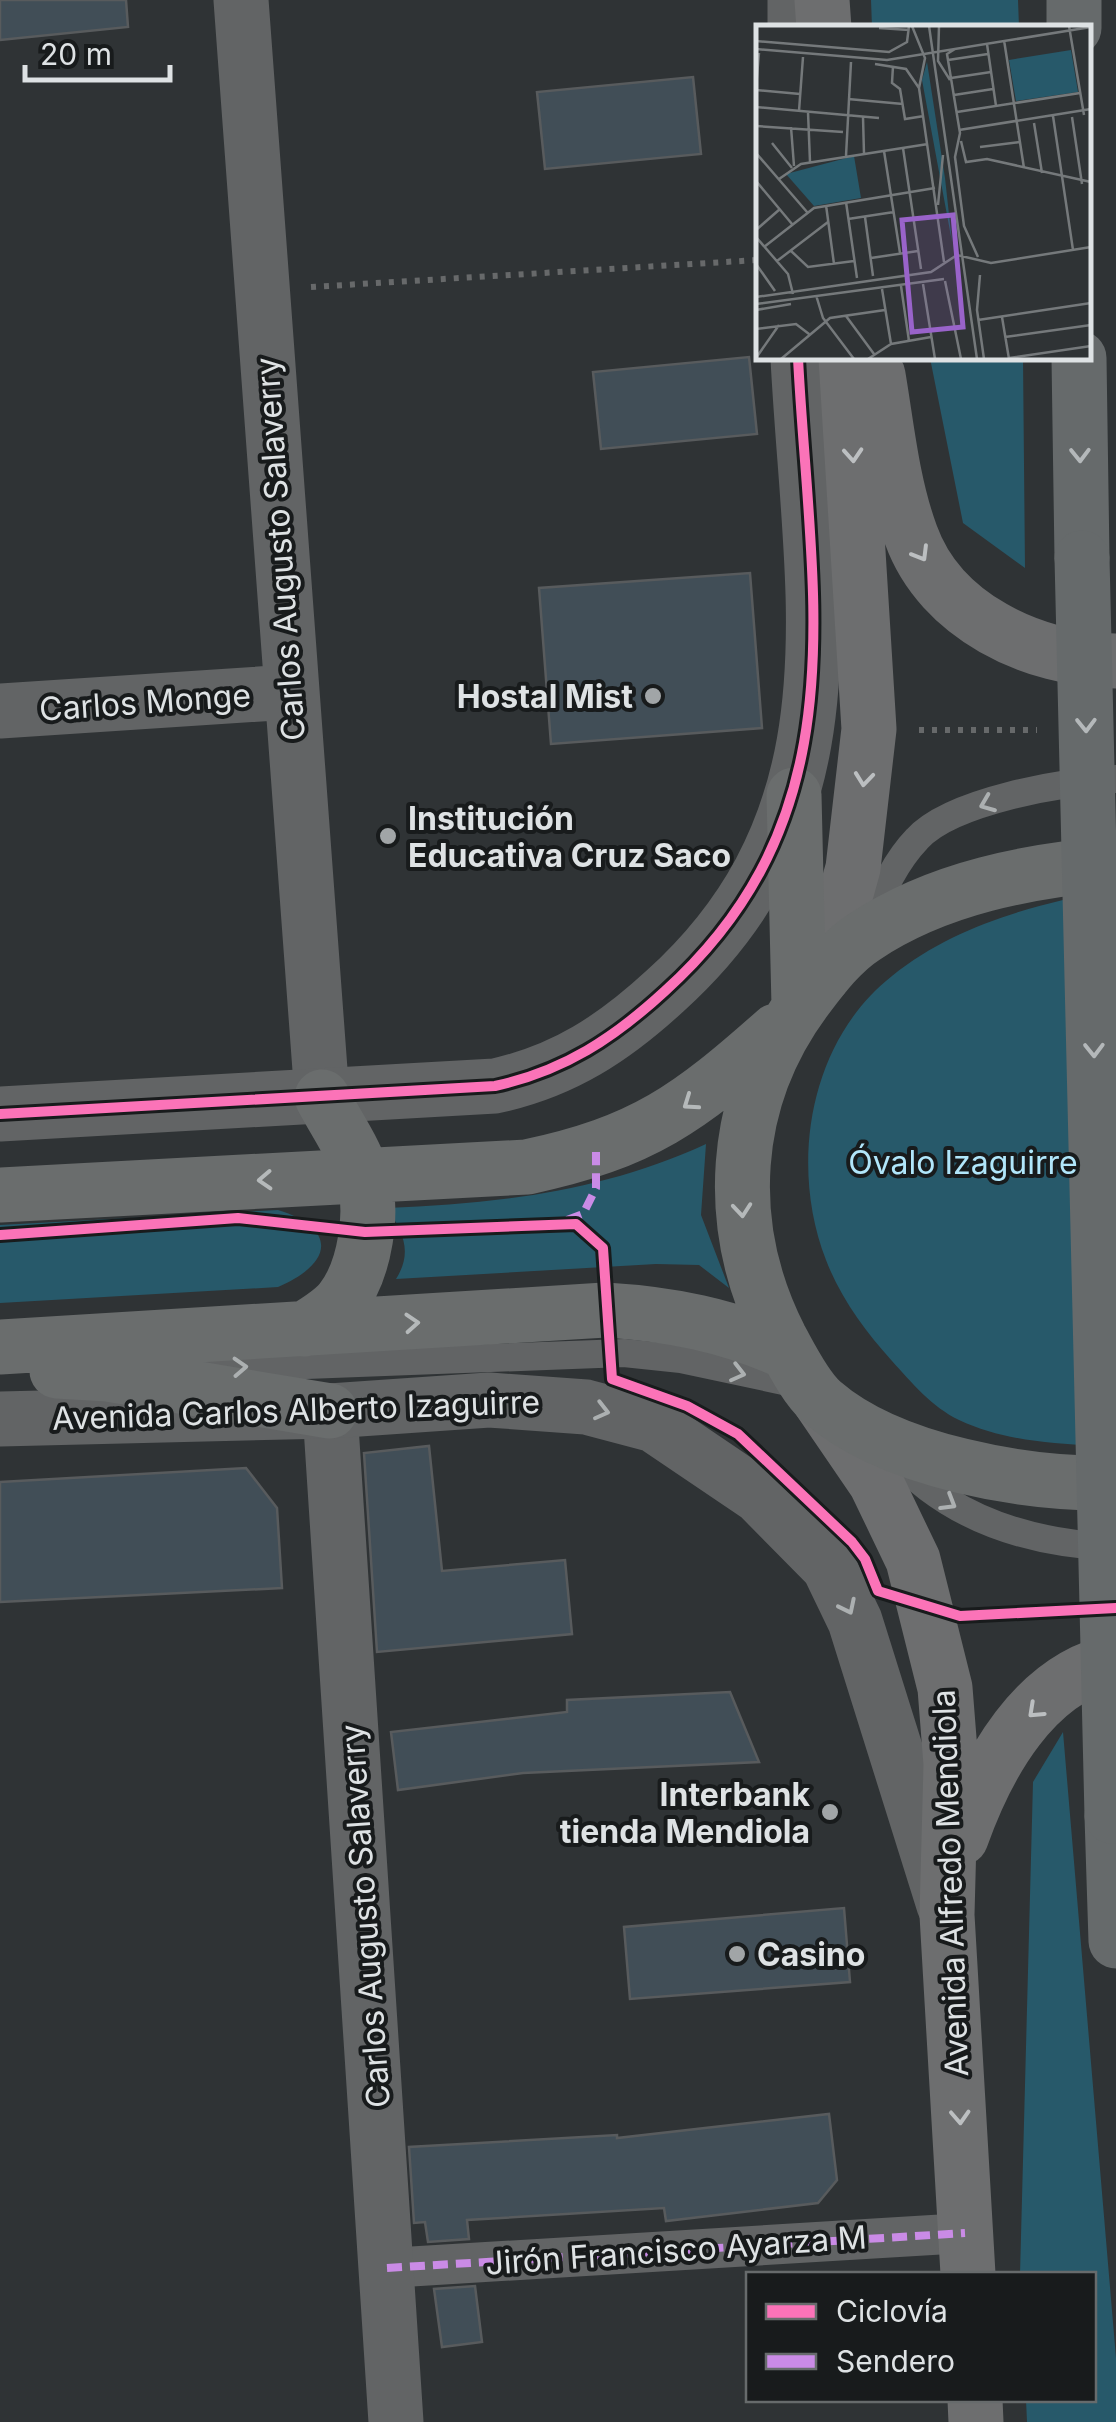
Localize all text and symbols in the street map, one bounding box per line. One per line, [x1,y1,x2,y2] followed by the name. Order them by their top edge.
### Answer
[25,20,170,82] scale bar
[756,25,1091,360] inset map
[40,36,112,72] text: 20 m
[247,356,313,742] street label: Carlos Augusto Salaverry
[841,447,863,463] one-way arrow
[1070,447,1091,463] one-way arrow
[909,543,928,561] one-way arrow
[38,675,252,729] street label: Carlos Monge
[457,677,633,716] place label: Hostal Mist
[642,685,664,707] marker: Hostal Mist
[1075,718,1097,734] one-way arrow
[854,771,875,787] one-way arrow
[979,792,997,812] one-way arrow
[408,799,731,875] place label: Institución Educativa Cruz Saco
[377,825,399,847] marker: Institución Educativa Cruz Saco
[1083,1043,1104,1059] one-way arrow
[683,1090,702,1109] one-way arrow
[848,1143,1078,1182] park label: Óvalo Izaguirre
[257,1169,273,1190] one-way arrow
[730,1202,752,1218] one-way arrow
[404,1313,420,1334] one-way arrow
[233,1357,249,1378] one-way arrow
[729,1362,746,1383] one-way arrow
[51,1382,541,1438] street label: Avenida Carlos Alberto Izaguirre
[593,1399,610,1420] one-way arrow
[938,1491,956,1510] one-way arrow
[836,1596,855,1614] one-way arrow
[924,1689,976,2077] street label: Avenida Alfredo Mendiola
[1029,1699,1047,1717] one-way arrow
[332,1723,398,2109] street label: Carlos Augusto Salaverry
[560,1775,810,1851] place label: Interbank tienda Mendiola
[819,1801,841,1823] marker: Interbank tienda Mendiola
[757,1935,865,1974] place label: Casino
[726,1943,748,1965] marker: Casino
[949,2110,970,2125] one-way arrow
[484,2217,868,2283] street label: Jirón Francisco Ayarza M
[746,2272,1096,2402] legend
[836,2293,948,2329] text: Ciclovía
[836,2343,955,2379] text: Sendero

